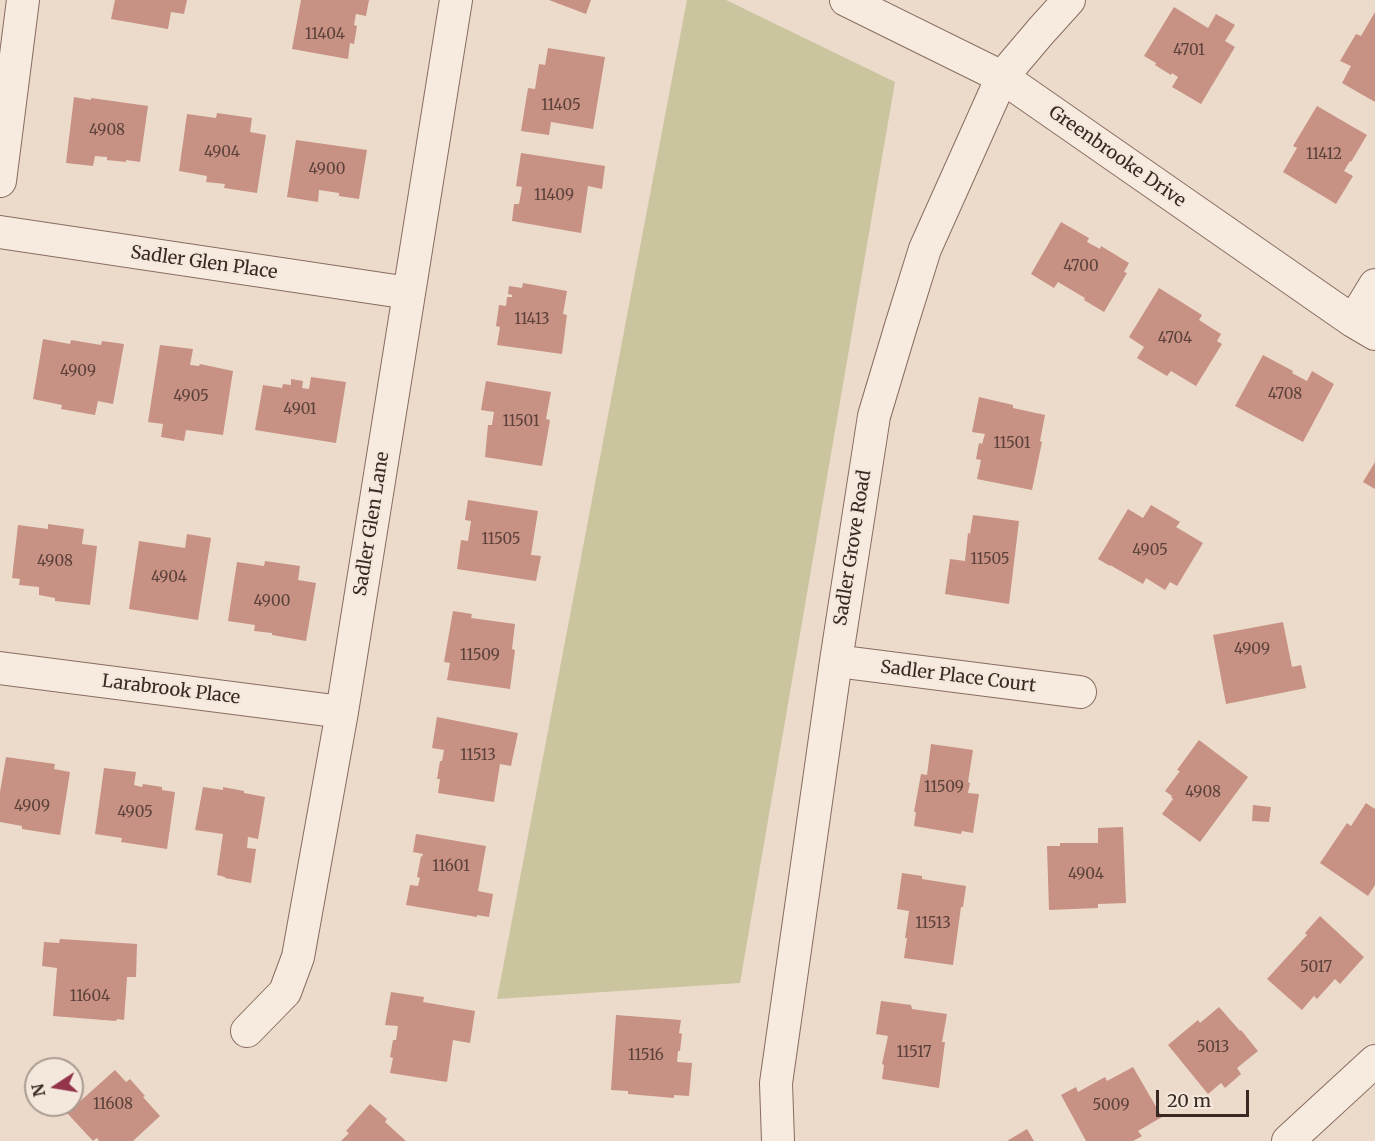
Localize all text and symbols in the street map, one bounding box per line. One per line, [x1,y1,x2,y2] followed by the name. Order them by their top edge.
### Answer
[305,26,345,44] house number: 11404
[1173,42,1205,60] house number: 4701
[541,97,581,115] house number: 11405
[1044,102,1190,212] street label: Greenbrooke Drive
[89,122,125,140] house number: 4908
[204,144,240,162] house number: 4904
[1306,146,1342,164] house number: 11412
[309,161,345,179] house number: 4900
[534,187,574,205] house number: 11409
[129,242,279,284] street label: Sadler Glen Place
[1063,258,1099,276] house number: 4700
[514,311,550,329] house number: 11413
[1158,330,1192,348] house number: 4704
[60,363,96,381] house number: 4909
[1268,386,1302,404] house number: 4708
[173,388,209,406] house number: 4905
[283,401,317,419] house number: 4901
[502,413,540,431] house number: 11501
[993,435,1031,453] house number: 11501
[350,450,394,598] street label: Sadler Glen Lane
[830,469,876,627] street label: Sadler Grove Road
[481,531,521,549] house number: 11505
[1132,542,1168,560] house number: 4905
[970,551,1010,569] house number: 11505
[37,553,73,571] house number: 4908
[151,569,187,587] house number: 4904
[254,593,290,611] house number: 4900
[1234,641,1270,659] house number: 4909
[460,647,500,665] house number: 11509
[879,657,1037,697] street label: Sadler Place Court
[101,671,241,709] street label: Larabrook Place
[460,747,496,765] house number: 11513
[924,779,964,797] house number: 11509
[1185,784,1221,802] house number: 4908
[14,798,50,816] house number: 4909
[117,804,153,822] house number: 4905
[432,858,470,876] house number: 11601
[1068,866,1104,884] house number: 4904
[915,915,951,933] house number: 11513
[1300,959,1332,977] house number: 5017
[70,988,110,1006] house number: 11604
[1197,1039,1229,1057] house number: 5013
[896,1044,932,1062] house number: 11517
[628,1047,664,1065] house number: 11516
[24,1057,84,1117] north arrow
[1159,1078,1252,1116] scale bar
[27,1082,49,1099] text: N
[1167,1089,1211,1112] text: 20 m
[93,1096,133,1114] house number: 11608
[1092,1097,1130,1115] house number: 5009

